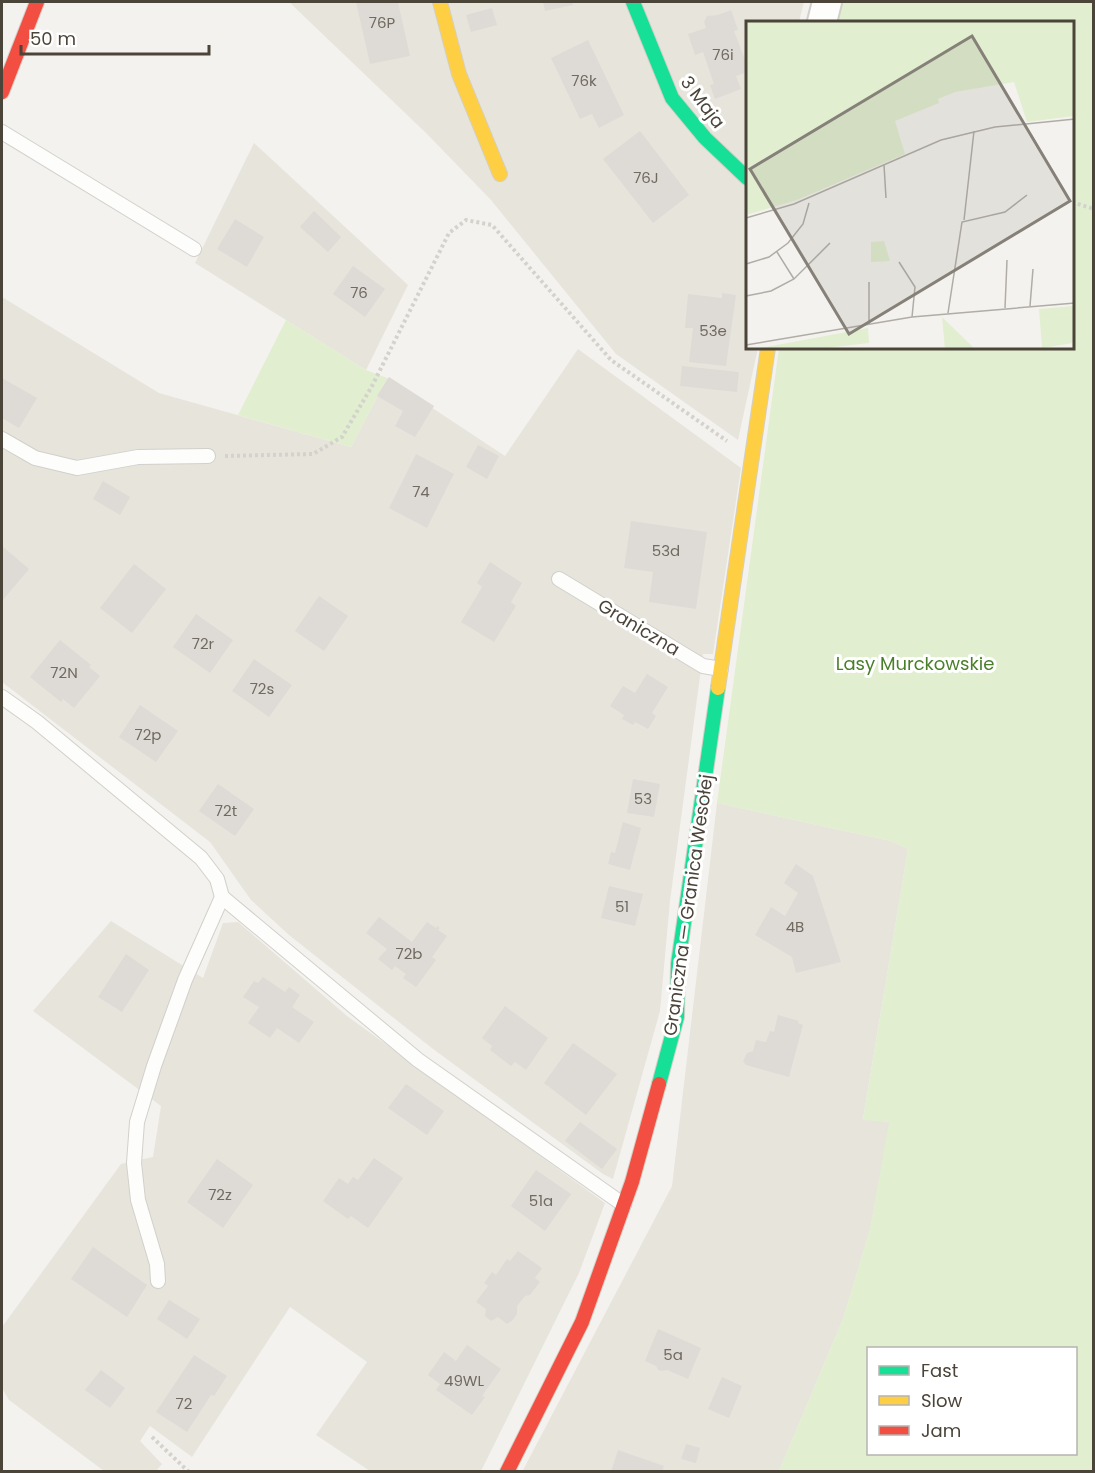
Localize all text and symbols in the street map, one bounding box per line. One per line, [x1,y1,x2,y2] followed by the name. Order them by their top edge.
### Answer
[369,12,396,33] house number: 76P
[21,18,208,56] scale bar
[746,21,1074,350] inset map
[30,26,76,51] text: 50 m
[712,44,734,65] house number: 76i
[571,70,597,91] house number: 76k
[675,71,731,133] street label: 3 Maja
[633,167,659,188] house number: 76J
[350,282,368,303] house number: 76
[699,320,727,341] house number: 53e
[412,481,430,502] house number: 74
[652,540,680,561] house number: 53d
[593,593,685,661] street label: Graniczna
[192,633,215,654] house number: 72r
[836,651,994,676] park label: Lasy Murckowskie
[50,662,78,683] house number: 72N
[250,678,274,699] house number: 72s
[135,724,161,745] house number: 72p
[657,773,719,1037] street label: Graniczna — Granica Wesołej
[634,788,652,809] house number: 53
[215,800,237,821] house number: 72t
[615,896,629,917] house number: 51
[786,916,804,937] house number: 4B
[396,943,422,964] house number: 72b
[208,1184,232,1205] house number: 72z
[529,1190,553,1211] house number: 51a
[663,1344,683,1365] house number: 5a
[867,1347,1077,1455] legend
[921,1358,958,1383] text: Fast
[444,1370,485,1391] house number: 49WL
[921,1388,963,1413] text: Slow
[176,1393,192,1414] house number: 72
[921,1418,961,1443] text: Jam

